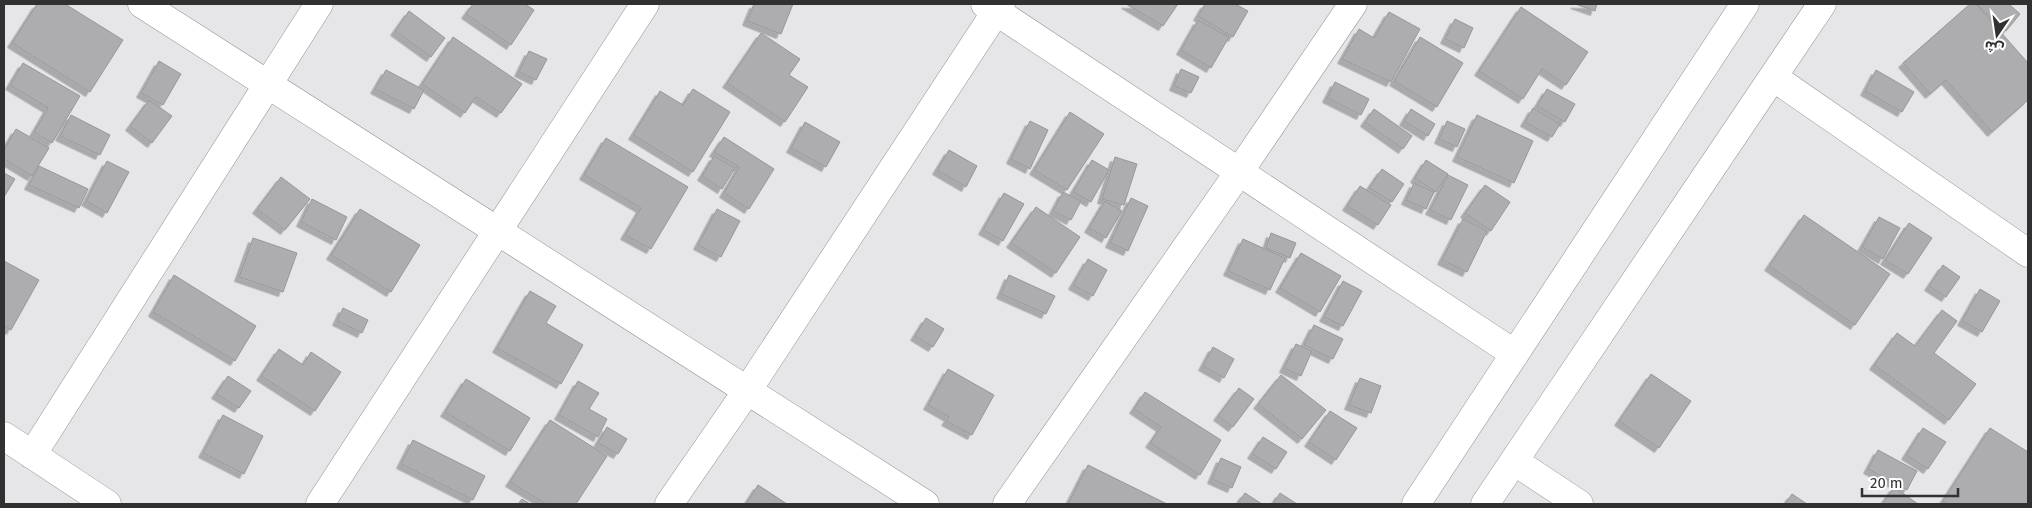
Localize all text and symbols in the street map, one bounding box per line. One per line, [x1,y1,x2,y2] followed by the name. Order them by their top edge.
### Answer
[1972,10,2022,60] north arrow
[1983,37,2005,58] text: ش
[1862,466,1958,498] scale bar
[1870,474,1903,492] text: 20 m

